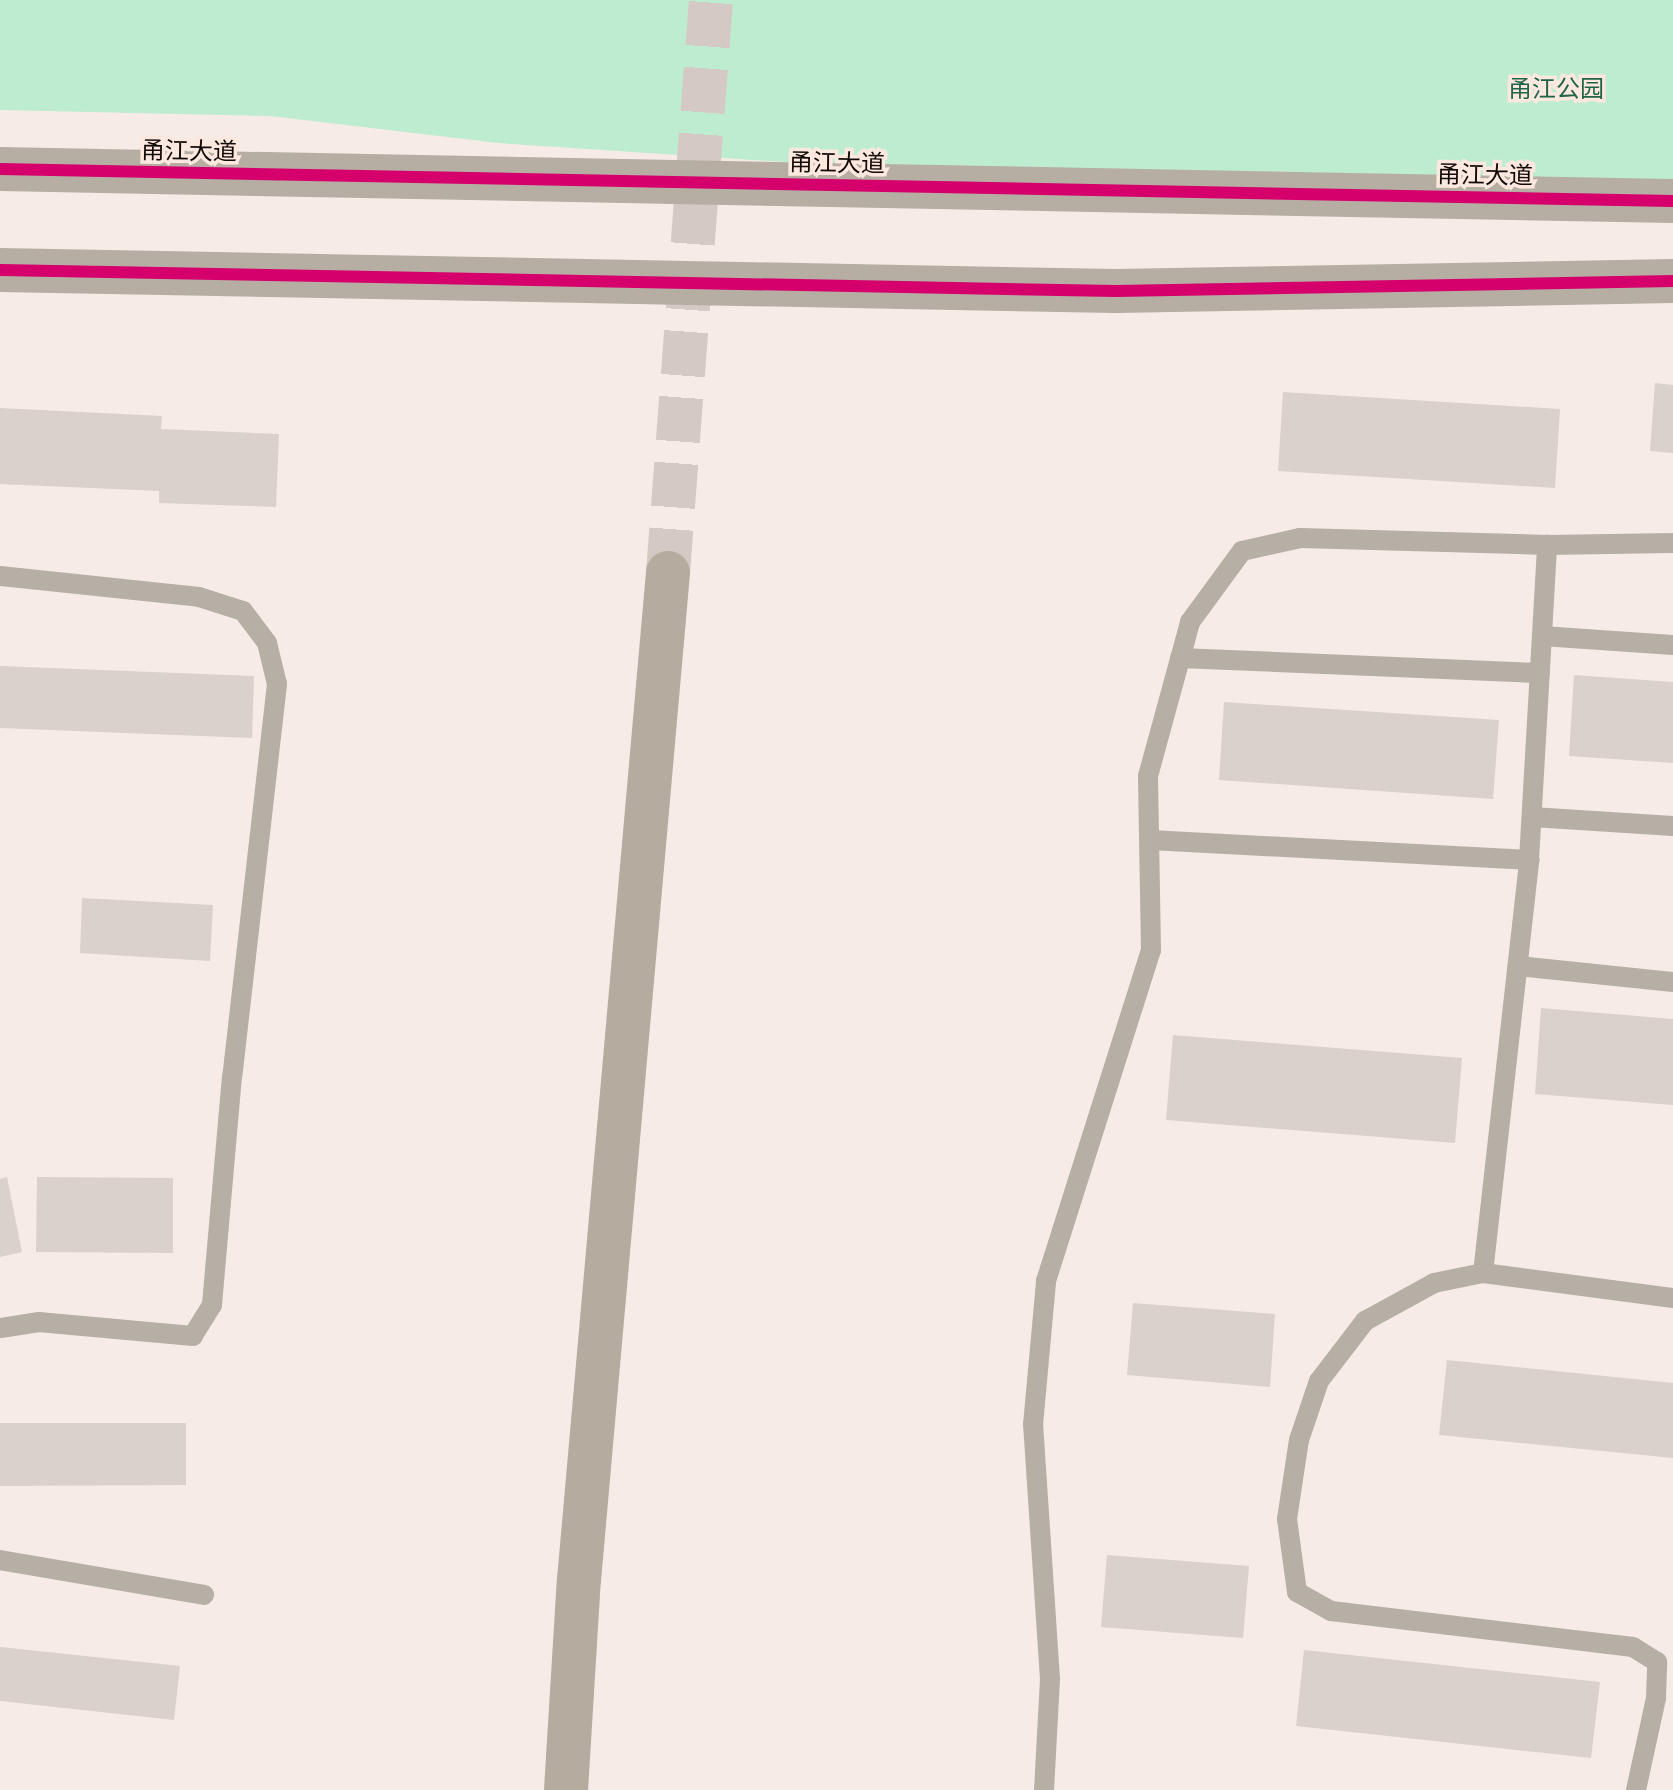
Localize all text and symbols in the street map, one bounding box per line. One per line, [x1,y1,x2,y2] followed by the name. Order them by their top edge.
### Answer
[1508,75,1604,103] park label: 甬江公园
[141,136,237,166] street label: 甬江大道
[789,148,885,178] street label: 甬江大道
[1437,160,1533,190] street label: 甬江大道

